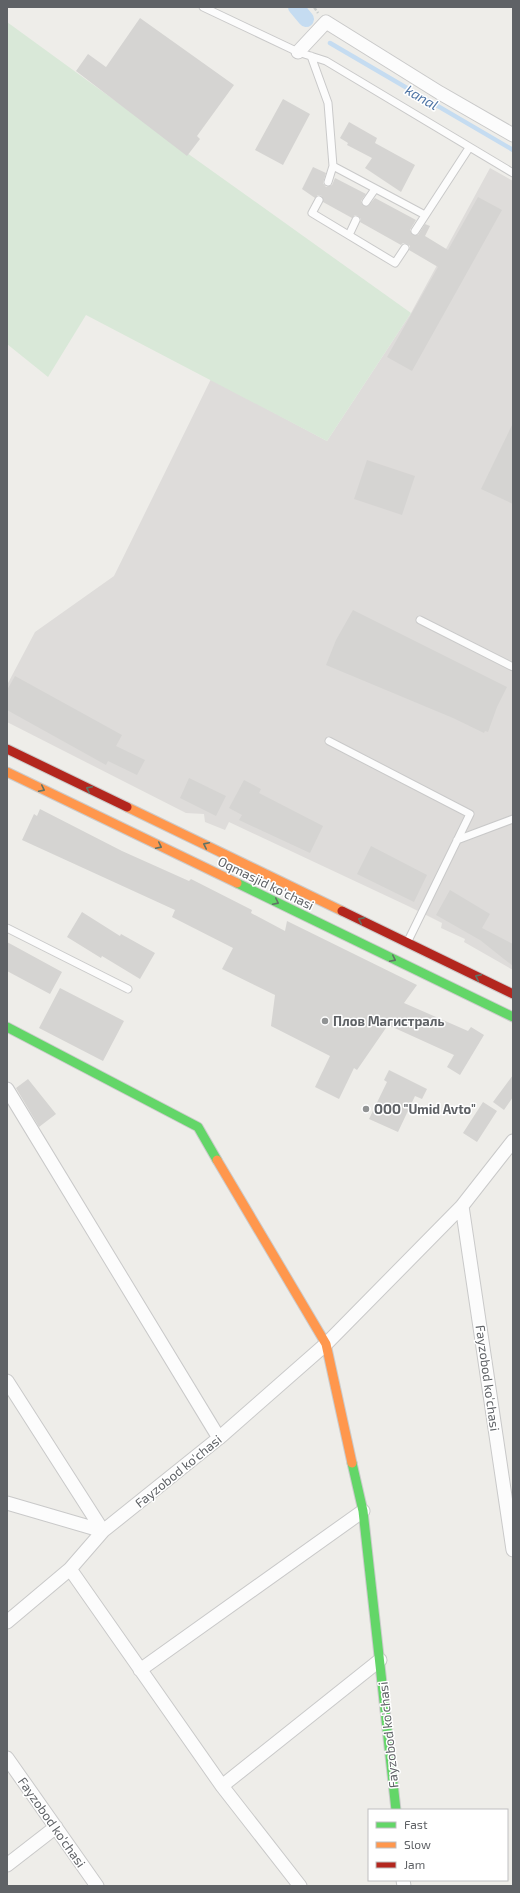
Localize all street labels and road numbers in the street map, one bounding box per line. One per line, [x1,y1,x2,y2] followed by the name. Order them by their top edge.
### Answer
[215,853,317,913] street label: Oqmasjid ko'chasi
[473,1324,503,1432] street label: Fayzobod ko'chasi
[131,1431,225,1511] street label: Fayzobod ko'chasi
[374,1681,402,1789] street label: Fayzobod ko'chasi
[15,1774,89,1870] street label: Fayzobod ko'chasi

